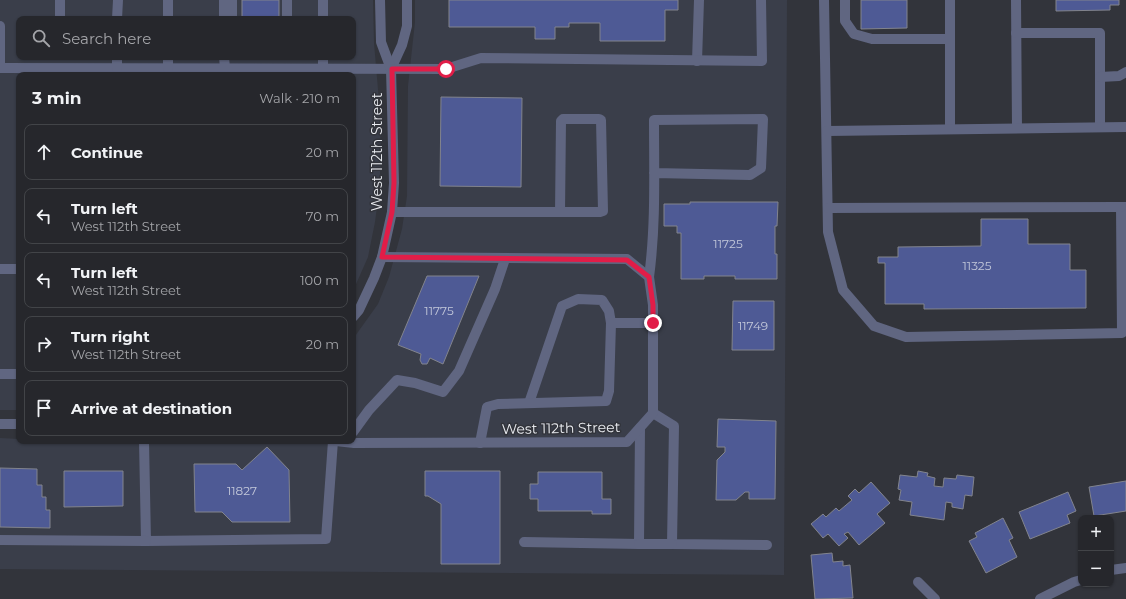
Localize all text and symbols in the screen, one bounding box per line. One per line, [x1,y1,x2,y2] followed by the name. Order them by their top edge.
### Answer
[16,16,356,60] search box
[30,27,52,49] icon: search
[62,29,151,48] text: Search here
[437,60,455,78] route start
[32,88,82,108] text: 3 min
[259,90,340,106] text: Walk · 210 m
[368,92,386,211] street label: West 112th Street
[33,141,55,163] icon: ahead
[71,143,143,162] text: Continue
[306,144,339,160] text: 20 m
[71,199,138,218] text: Turn left
[33,205,55,227] icon: left
[306,208,339,224] text: 70 m
[71,218,181,234] text: West 112th Street
[713,236,743,251] house number: 11725
[963,258,992,273] house number: 11325
[71,263,138,282] text: Turn left
[33,269,55,291] icon: left
[300,272,339,288] text: 100 m
[71,282,181,298] text: West 112th Street
[424,303,454,318] house number: 11775
[644,314,662,332] route end
[738,318,768,333] house number: 11749
[71,327,150,346] text: Turn right
[33,333,55,355] icon: right
[306,336,339,352] text: 20 m
[71,346,181,362] text: West 112th Street
[33,397,55,419] icon: arrive
[71,399,232,418] text: Arrive at destination
[502,418,621,438] street label: West 112th Street
[227,483,257,498] house number: 11827
[1078,515,1114,587] map controls
[1078,515,1114,551] button: +
[1078,551,1114,587] button: −

